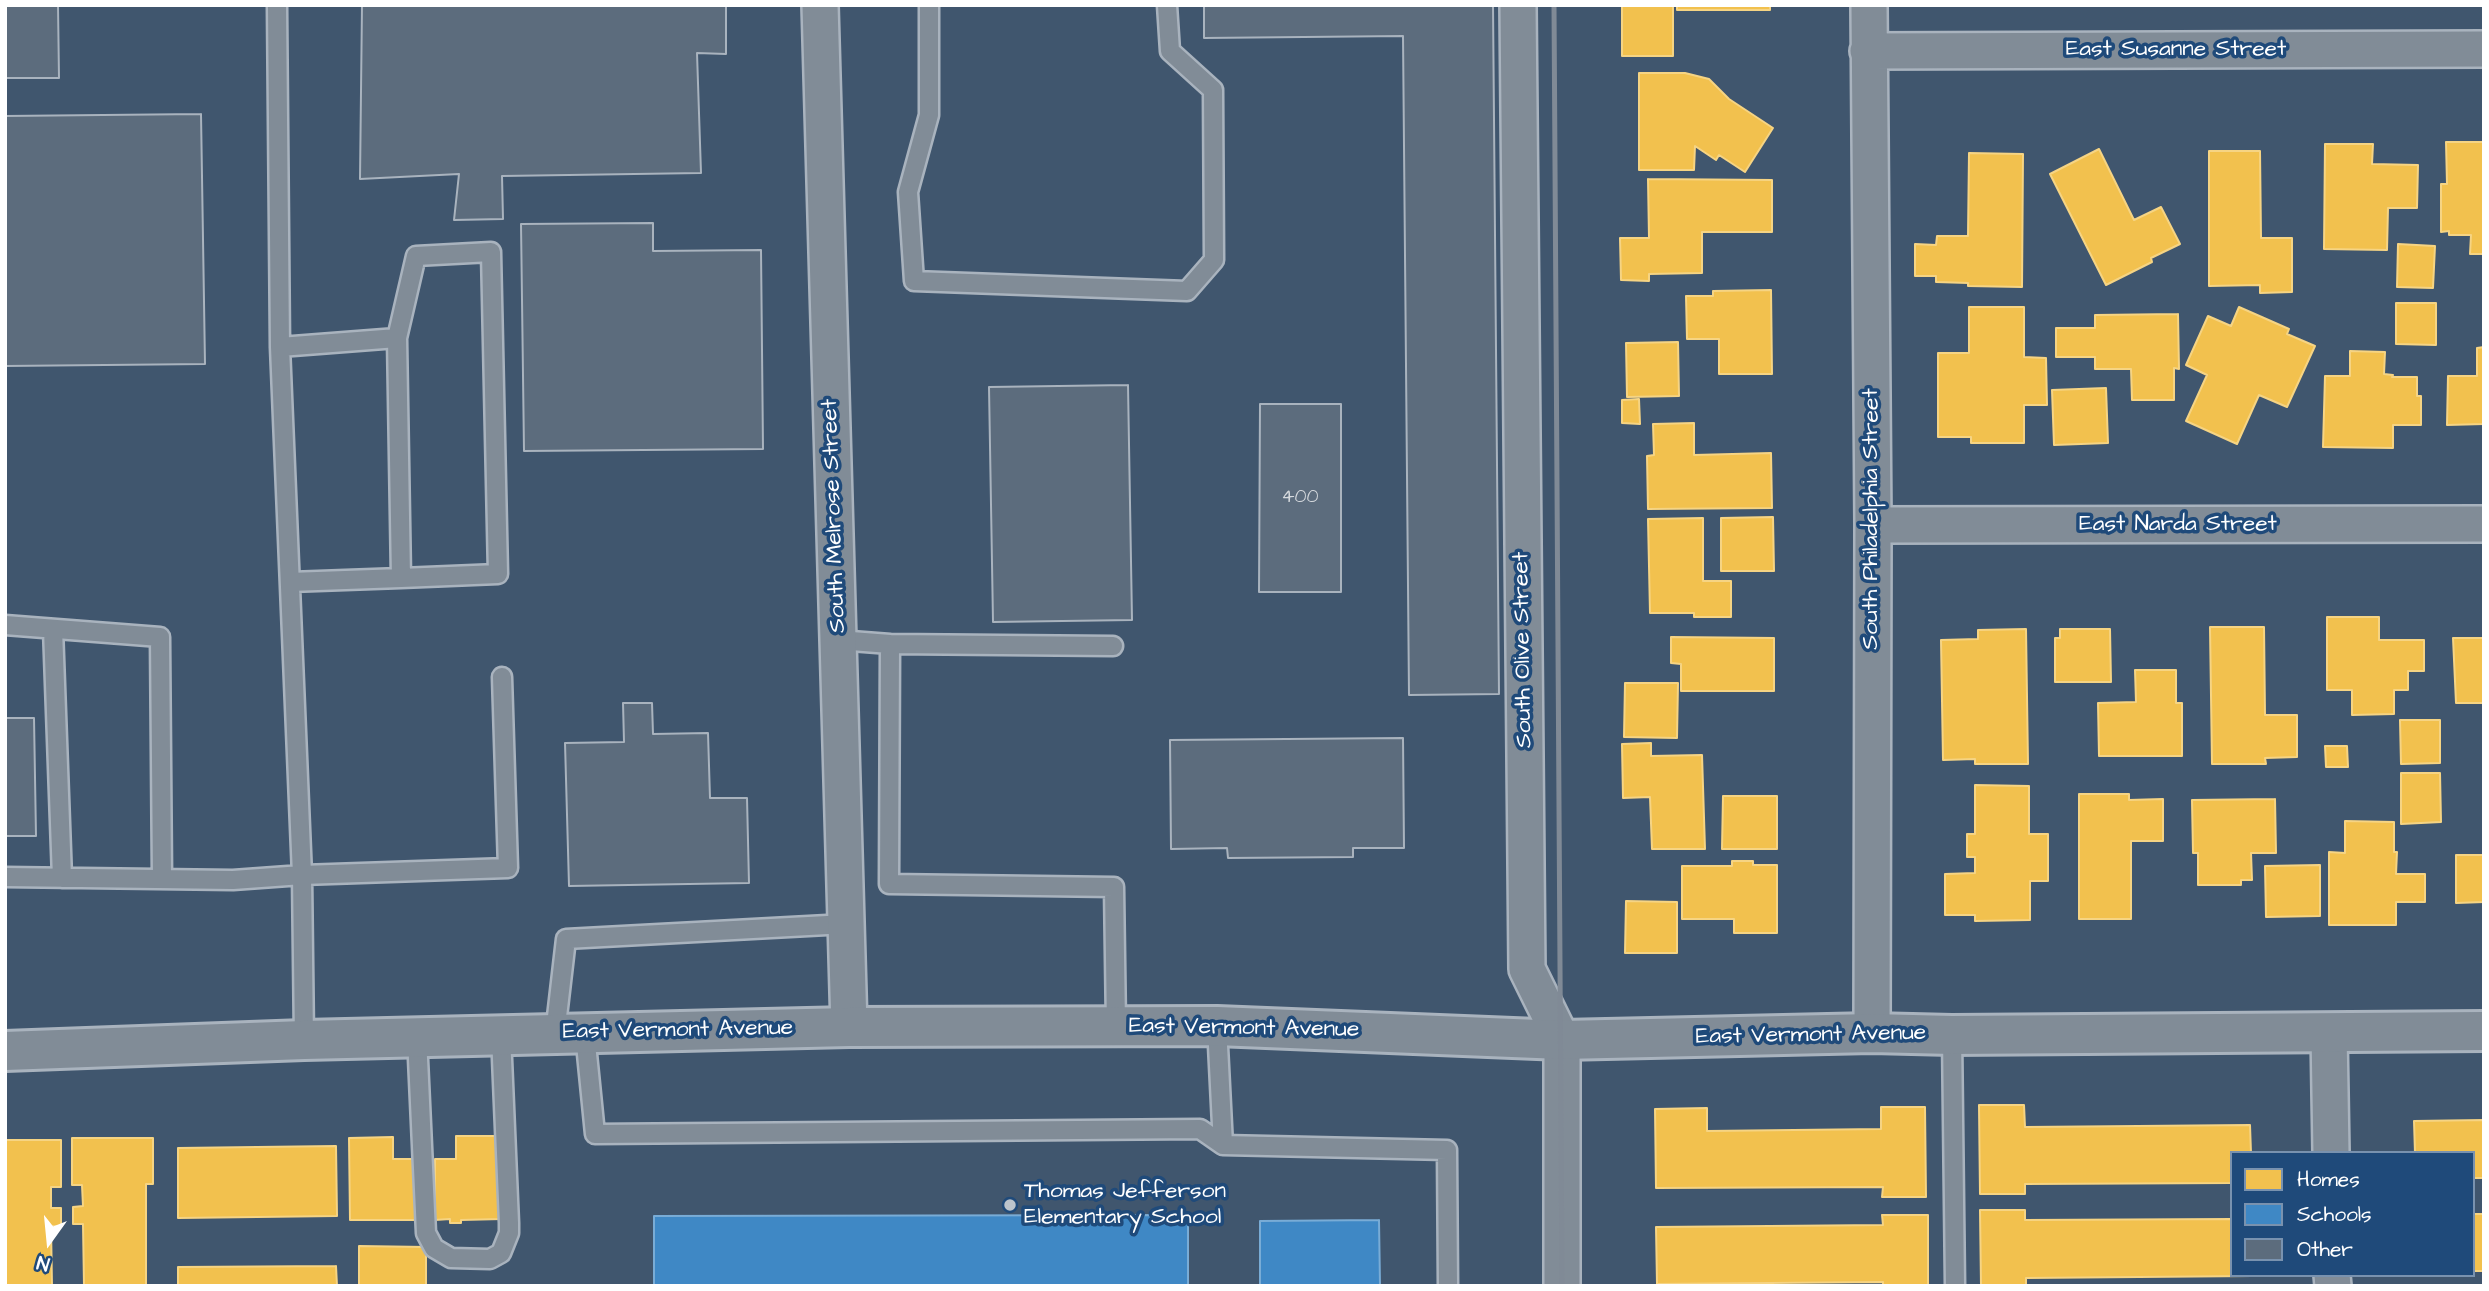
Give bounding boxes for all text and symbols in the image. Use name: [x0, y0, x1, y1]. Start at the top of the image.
street label: East Susanne Street: [2066, 36, 2286, 64]
street label: South Philadelphia Street: [1858, 388, 1886, 650]
street label: South Melrose Street: [817, 399, 853, 633]
house number: 400: [1282, 487, 1318, 509]
street label: East Narda Street: [2079, 511, 2277, 539]
street label: South Olive Street: [1508, 552, 1540, 748]
street label: East Vermont Avenue: [1129, 1013, 1359, 1045]
street label: East Vermont Avenue: [563, 1015, 793, 1047]
street label: East Vermont Avenue: [1696, 1020, 1926, 1052]
legend: [2230, 1151, 2475, 1277]
text: Homes: [2297, 1165, 2360, 1194]
place label: Thomas Jefferson Elementary School: [1024, 1178, 1226, 1232]
marker: Thomas Jefferson Elementary School: [1002, 1197, 1018, 1213]
text: Schools: [2297, 1200, 2372, 1229]
north arrow: [14, 1207, 84, 1277]
text: Other: [2297, 1235, 2353, 1264]
text: N: [34, 1248, 53, 1277]

